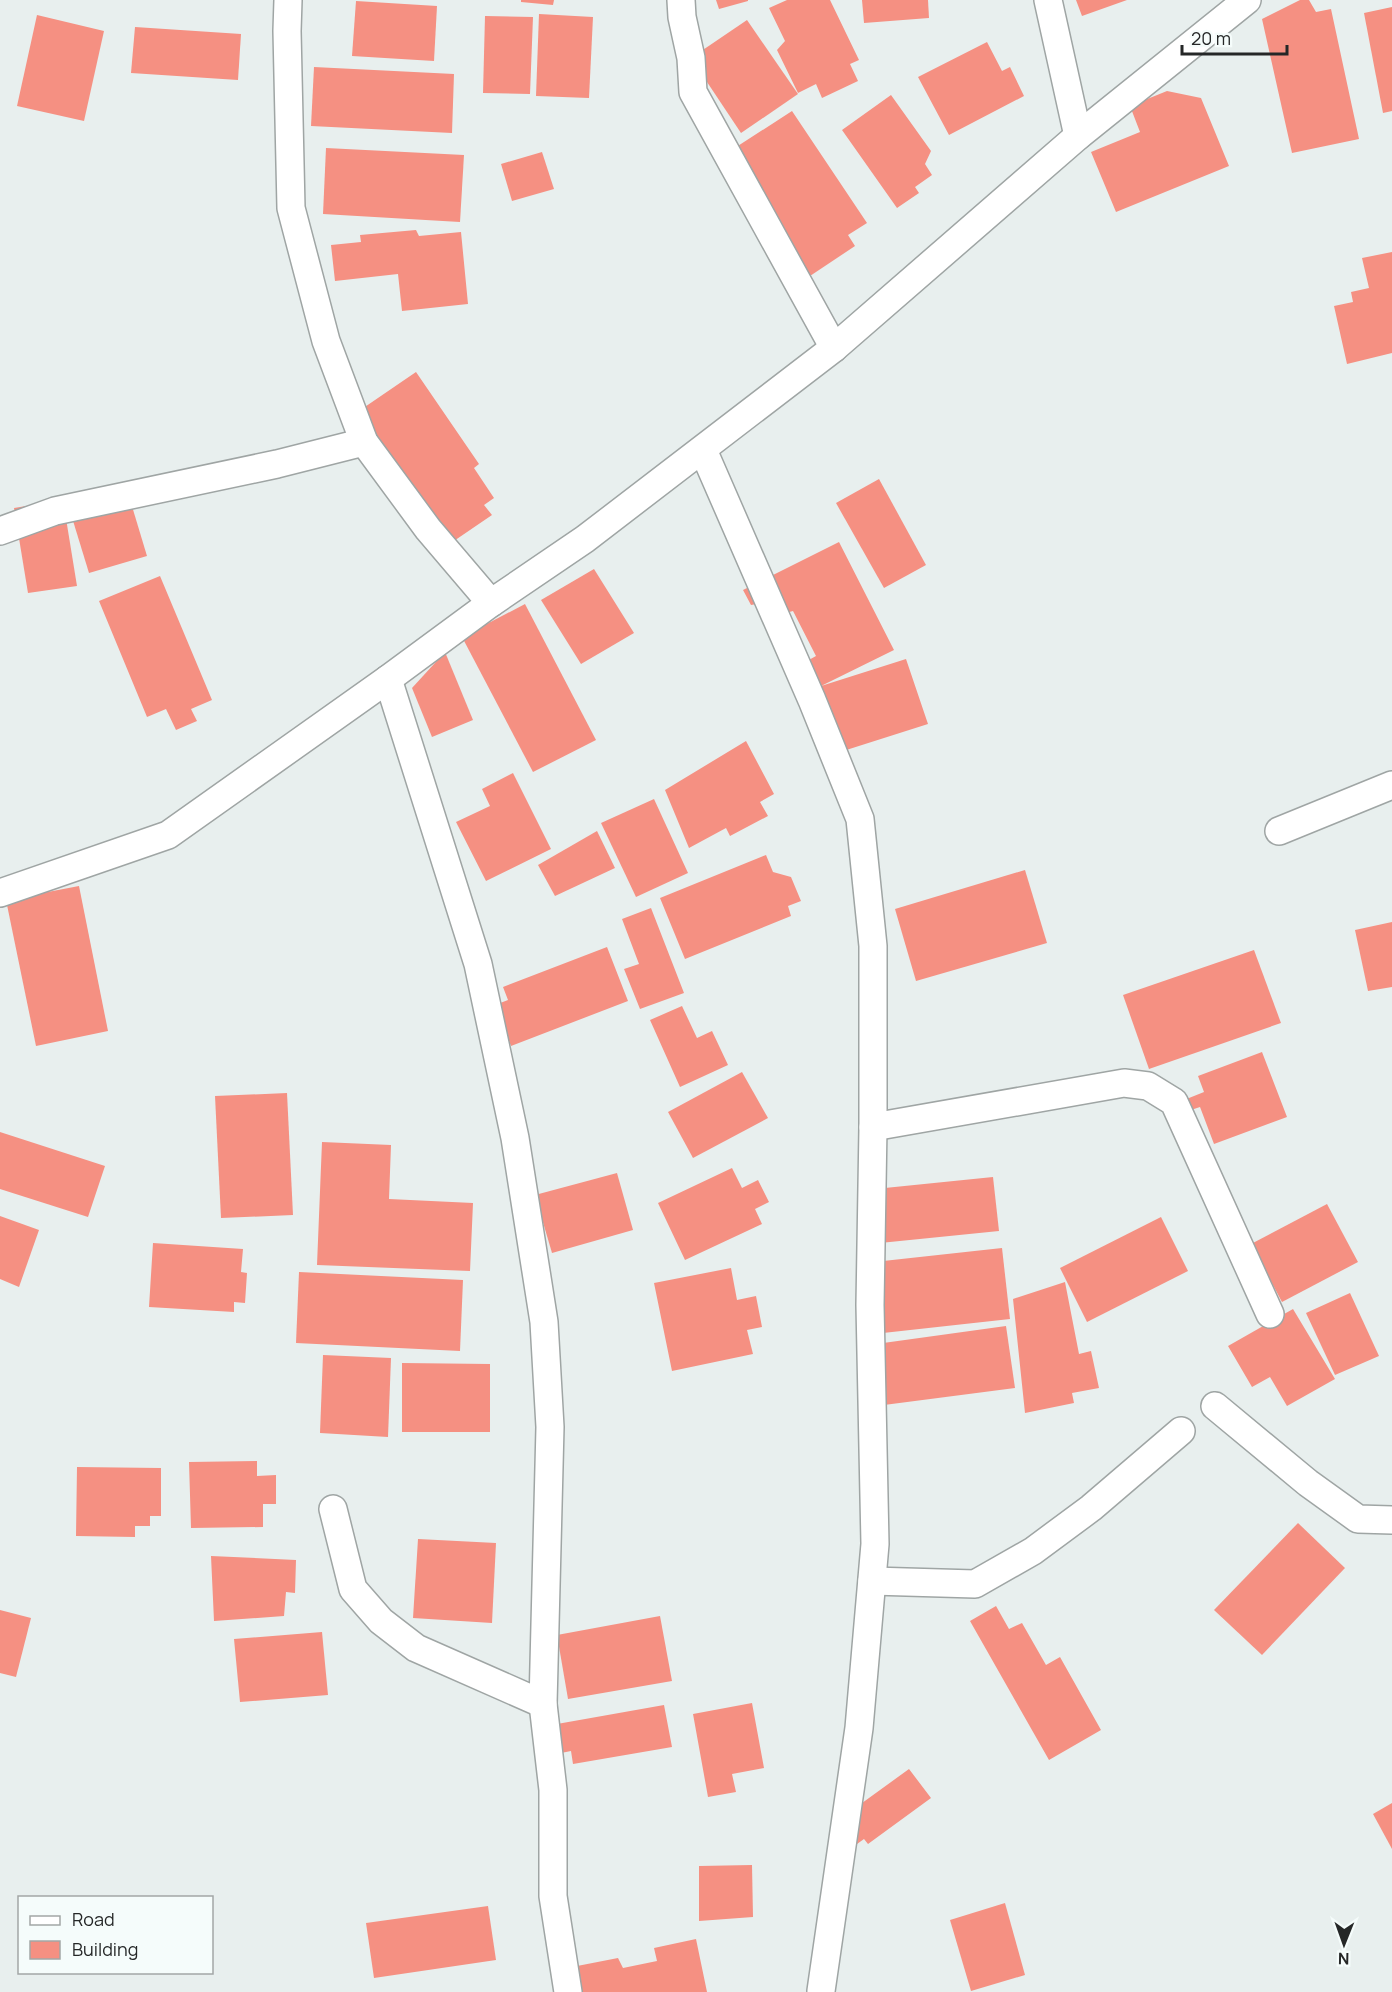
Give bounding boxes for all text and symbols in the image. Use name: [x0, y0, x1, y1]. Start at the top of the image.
scale bar: [1182, 18, 1287, 56]
text: 20 m: [1191, 26, 1231, 50]
legend: [18, 1896, 213, 1974]
text: Road: [72, 1907, 115, 1931]
north arrow: [1314, 1914, 1374, 1974]
text: Building: [72, 1937, 138, 1961]
text: N: [1338, 1948, 1350, 1970]

